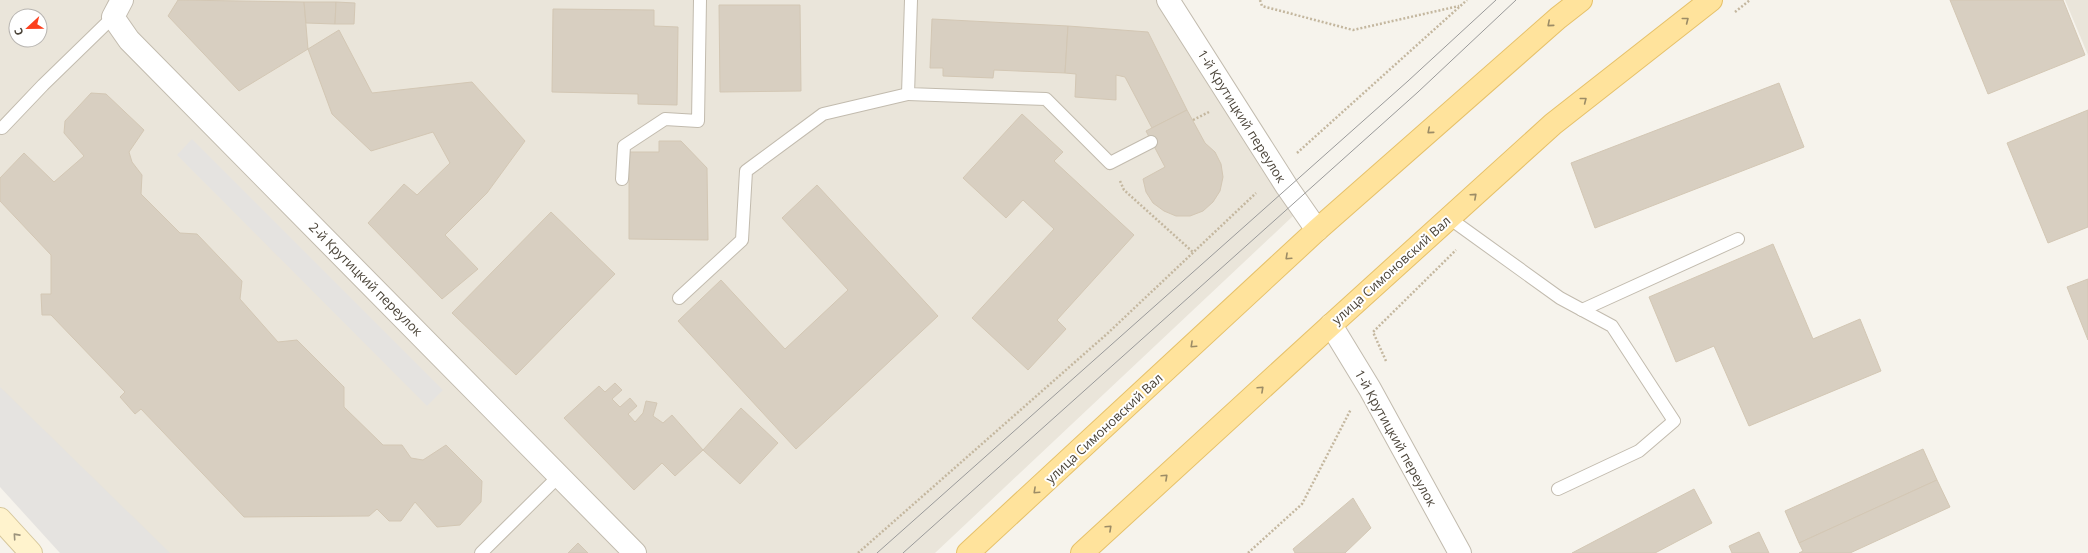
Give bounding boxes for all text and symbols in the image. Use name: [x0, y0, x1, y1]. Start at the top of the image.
north arrow: [8, 8, 48, 48]
one-way arrow: [1682, 18, 1689, 25]
one-way arrow: [1548, 20, 1555, 27]
text: С: [10, 26, 27, 38]
street label: 1-й Крутицкий переулок: [1194, 46, 1291, 186]
one-way arrow: [1580, 98, 1587, 105]
one-way arrow: [1427, 126, 1435, 133]
one-way arrow: [1469, 193, 1477, 200]
street label: улица Симоновский Вал: [1328, 212, 1454, 328]
street label: 2-й Крутицкий переулок: [305, 218, 427, 340]
one-way arrow: [1285, 252, 1293, 259]
one-way arrow: [1190, 340, 1198, 348]
street label: 1-й Крутицкий переулок: [1351, 366, 1441, 510]
street label: улица Симоновский Вал: [1041, 369, 1167, 487]
one-way arrow: [1256, 386, 1264, 394]
one-way arrow: [1160, 474, 1168, 482]
one-way arrow: [1033, 486, 1041, 493]
one-way arrow: [1104, 525, 1112, 533]
one-way arrow: [13, 533, 20, 541]

